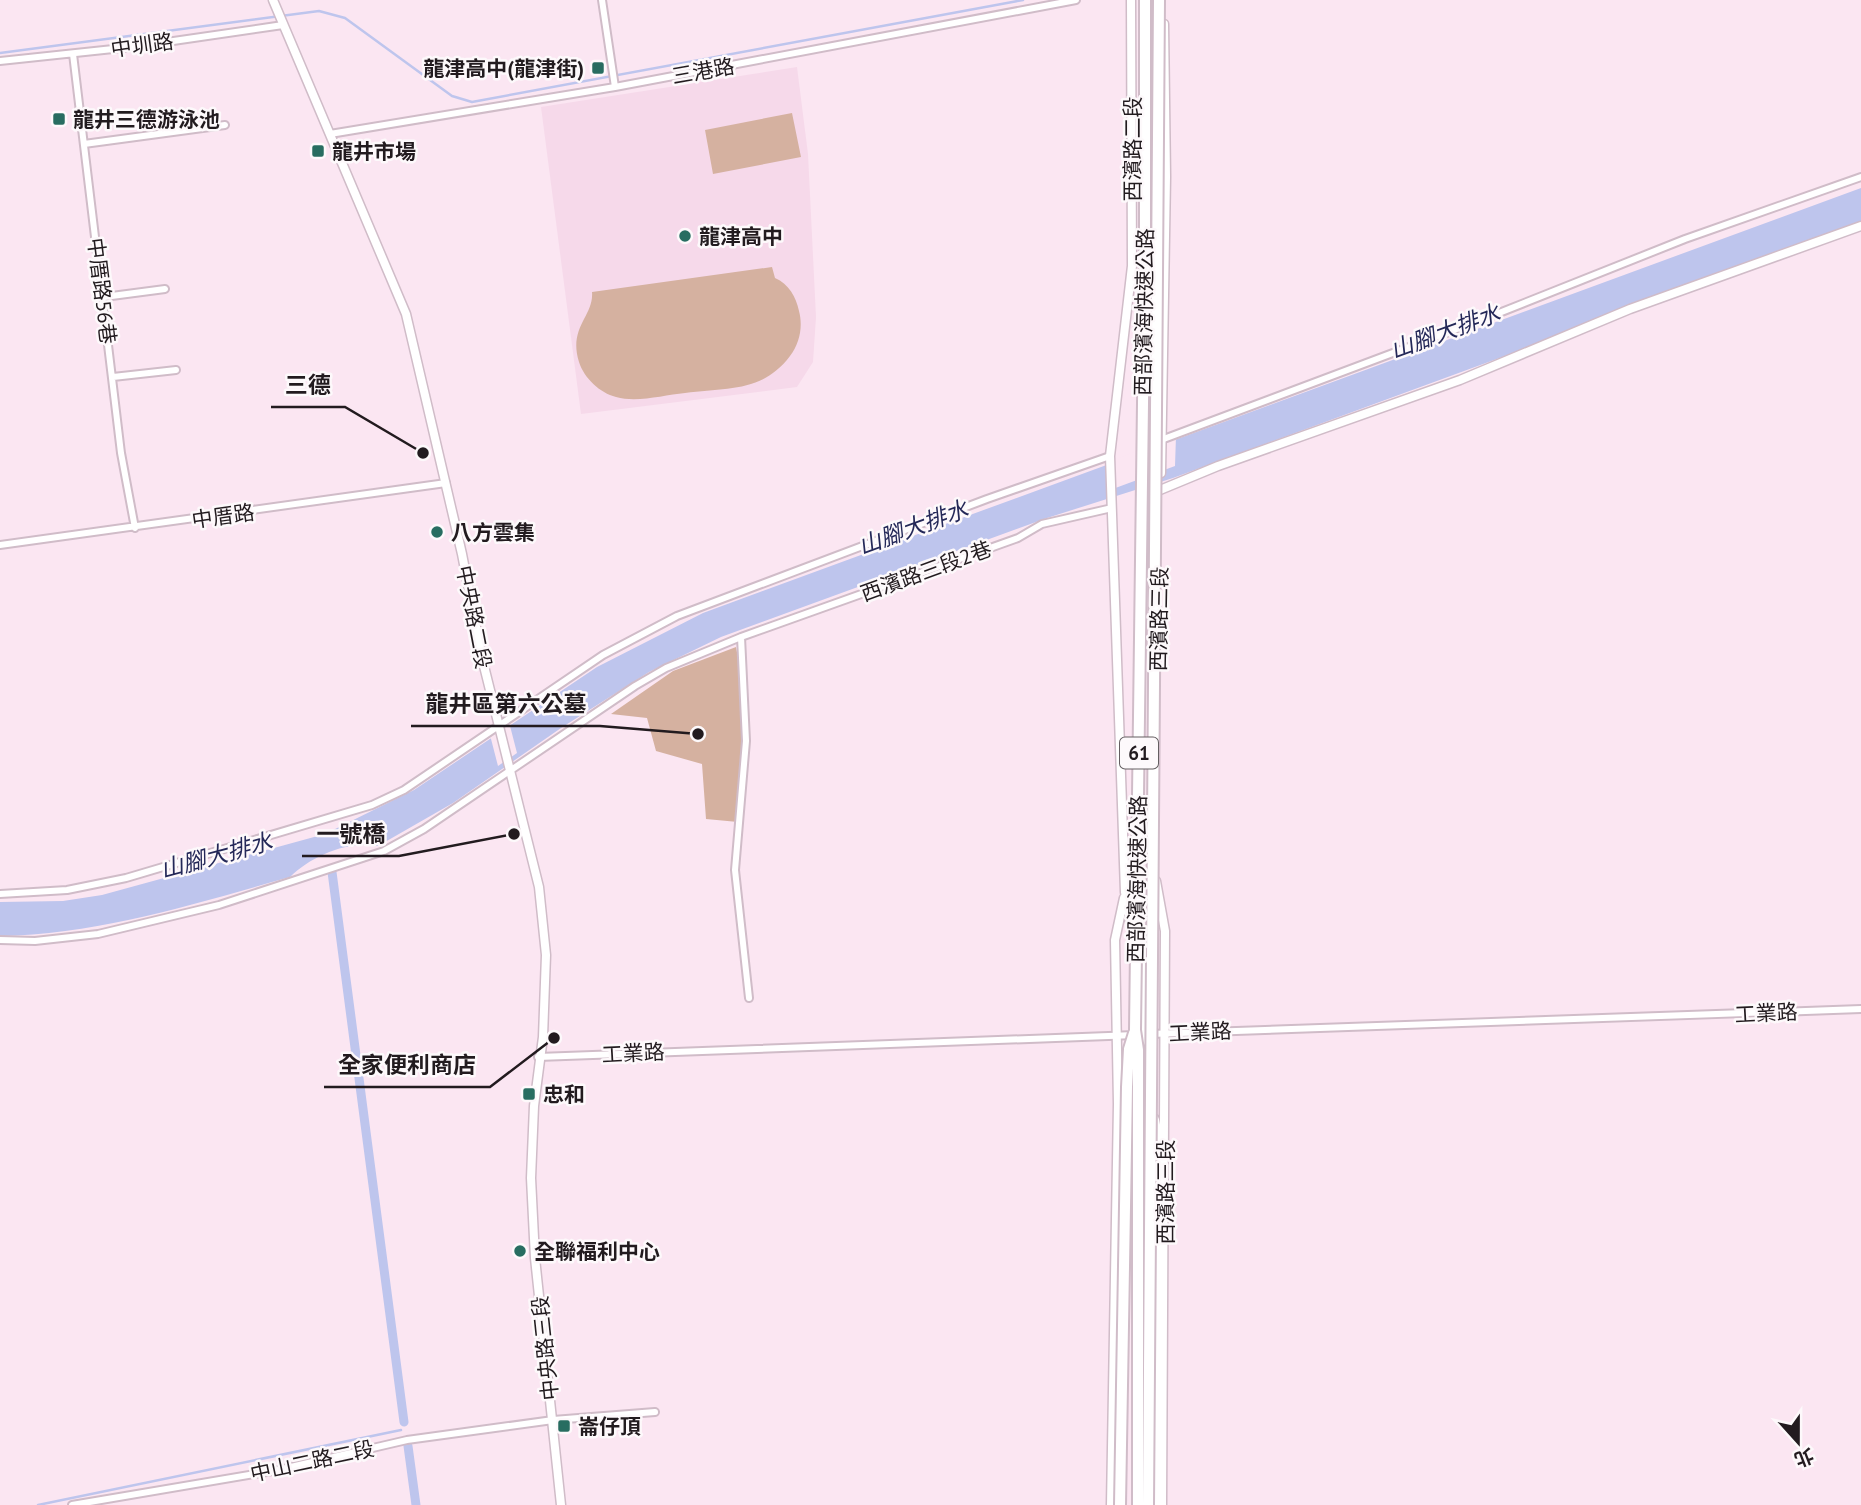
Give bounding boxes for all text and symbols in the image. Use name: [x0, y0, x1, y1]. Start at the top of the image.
street label: 中圳路: [109, 27, 175, 63]
street label: 三港路: [670, 52, 736, 90]
place label: 龍津高中(龍津街): [423, 55, 584, 82]
marker: 龍津高中(龍津街): [590, 60, 606, 76]
street label: 西濱路二段: [1119, 97, 1146, 202]
place label: 龍井三德游泳池: [73, 106, 220, 133]
marker: 龍井三德游泳池: [51, 111, 67, 127]
place label: 龍井市場: [332, 138, 416, 165]
marker: 龍井市場: [310, 143, 326, 159]
place label: 龍津高中: [699, 223, 783, 250]
marker: 龍津高中: [677, 228, 693, 244]
street label: 西部濱海快速公路: [1129, 228, 1159, 396]
street label: 中厝路56巷: [82, 236, 122, 346]
water label: 山腳大排水: [1386, 297, 1505, 364]
callout: 三德: [271, 363, 345, 407]
text: 三德: [285, 370, 331, 399]
water label: 山腳大排水: [854, 493, 973, 560]
street label: 中厝路: [190, 498, 256, 534]
place label: 八方雲集: [451, 519, 535, 546]
marker: 八方雲集: [429, 524, 445, 540]
street label: 西濱路三段2巷: [857, 535, 995, 607]
street label: 中央路二段: [451, 563, 497, 671]
street label: 西濱路三段: [1145, 566, 1173, 672]
callout: 龍井區第六公墓: [411, 682, 600, 726]
text: 龍井區第六公墓: [426, 689, 587, 718]
road number: 61: [1120, 738, 1158, 768]
street label: 西部濱海快速公路: [1122, 795, 1152, 963]
callout: 一號橋: [302, 812, 399, 856]
text: 一號橋: [317, 819, 386, 848]
water label: 山腳大排水: [157, 826, 276, 884]
street label: 工業路: [1734, 998, 1798, 1028]
street label: 工業路: [1168, 1017, 1232, 1047]
street label: 工業路: [601, 1038, 665, 1068]
callout: 全家便利商店: [324, 1043, 490, 1087]
text: 全家便利商店: [338, 1050, 476, 1079]
place label: 忠和: [543, 1081, 585, 1108]
marker: 忠和: [521, 1086, 537, 1102]
street label: 西濱路三段: [1152, 1140, 1179, 1245]
place label: 全聯福利中心: [534, 1238, 660, 1265]
marker: 全聯福利中心: [512, 1243, 528, 1259]
street label: 中央路三段: [526, 1294, 564, 1402]
north arrow: [1763, 1407, 1833, 1477]
place label: 崙仔頂: [578, 1413, 641, 1440]
marker: 崙仔頂: [556, 1418, 572, 1434]
street label: 中山二路二段: [248, 1435, 376, 1487]
text: 北: [1791, 1443, 1817, 1472]

